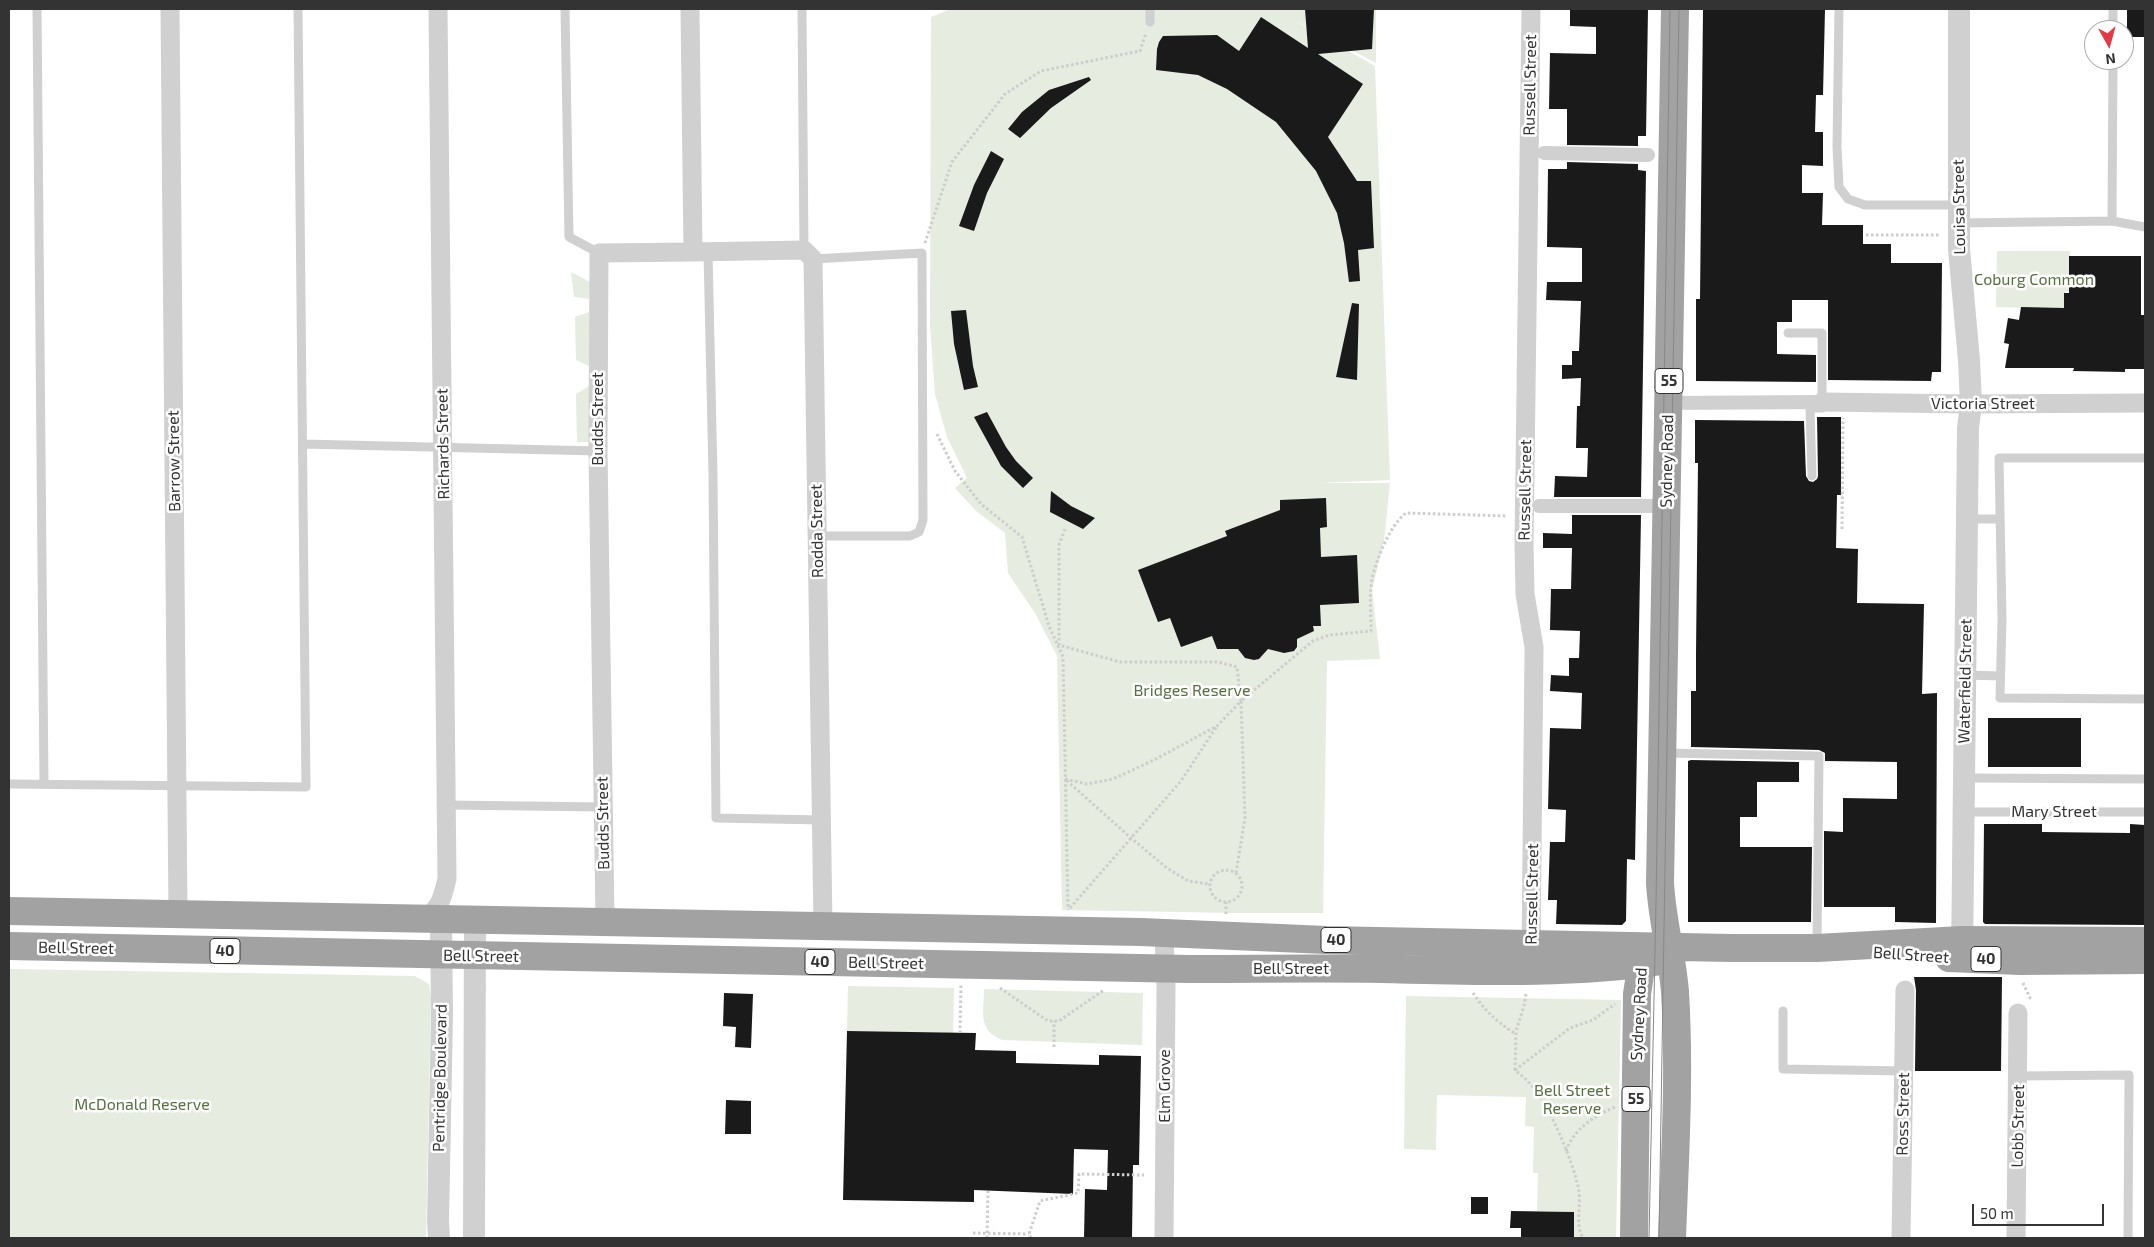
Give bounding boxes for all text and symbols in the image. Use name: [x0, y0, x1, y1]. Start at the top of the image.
north arrow: [2084, 20, 2134, 70]
street label: Russell Street: [1520, 34, 1540, 136]
text: N: [2105, 50, 2117, 68]
street label: Louisa Street: [1949, 159, 1969, 255]
park label: Coburg Common: [1974, 270, 2094, 290]
road number: 55: [1655, 368, 1683, 394]
street label: Budds Street: [588, 372, 608, 466]
street label: Richards Street: [432, 388, 454, 500]
street label: Victoria Street: [1931, 394, 2035, 414]
street label: Barrow Street: [164, 410, 184, 512]
street label: Sydney Road: [1657, 414, 1677, 508]
street label: Russell Street: [1515, 439, 1535, 541]
street label: Rodda Street: [807, 484, 827, 578]
street label: Waterfield Street: [1954, 618, 1976, 744]
park label: Bridges Reserve: [1133, 681, 1251, 701]
street label: Budds Street: [593, 776, 613, 870]
street label: Mary Street: [2011, 802, 2097, 822]
street label: Russell Street: [1522, 843, 1542, 945]
road number: 40: [1321, 928, 1351, 952]
street label: Bell Street: [38, 938, 114, 958]
road number: 40: [210, 938, 240, 964]
street label: Bell Street: [1872, 943, 1950, 967]
street label: Bell Street: [443, 946, 519, 966]
road number: 40: [1971, 946, 2001, 972]
road number: 40: [805, 950, 835, 974]
street label: Bell Street: [848, 953, 924, 973]
street label: Bell Street: [1253, 959, 1329, 979]
street label: Sydney Road: [1627, 967, 1651, 1061]
street label: Pentridge Boulevard: [429, 1004, 451, 1152]
street label: Elm Grove: [1155, 1049, 1175, 1123]
street label: Ross Street: [1893, 1072, 1913, 1156]
park label: Bell Street Reserve: [1534, 1081, 1610, 1119]
street label: Lobb Street: [2008, 1084, 2028, 1168]
road number: 55: [1622, 1086, 1650, 1112]
park label: McDonald Reserve: [74, 1095, 210, 1115]
scale bar: [1974, 1194, 2106, 1226]
text: 50 m: [1980, 1204, 2014, 1222]

